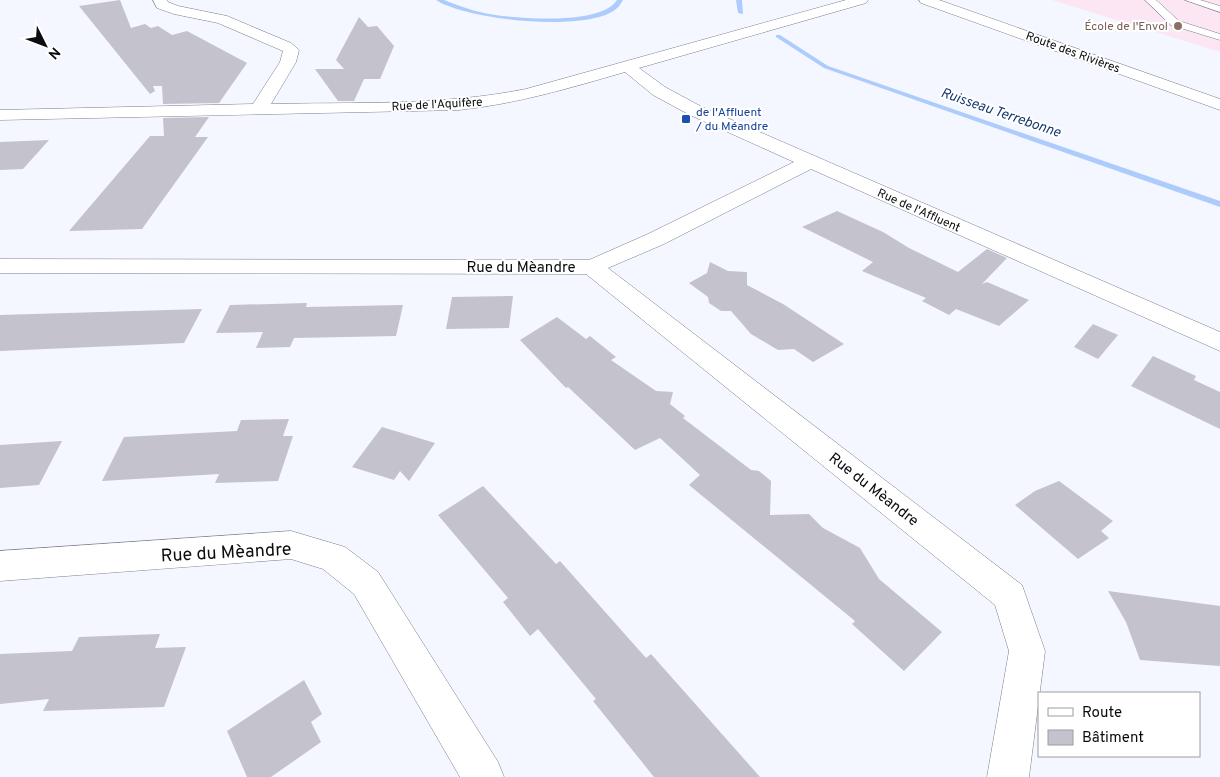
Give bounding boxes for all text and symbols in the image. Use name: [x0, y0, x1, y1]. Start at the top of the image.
place label: École de l'Envol: [1085, 19, 1168, 35]
north arrow: [20, 20, 70, 70]
marker: École de l'Envol: [1172, 20, 1184, 32]
street label: Route des Rivières: [1023, 28, 1122, 77]
text: N: [44, 43, 63, 62]
water label: Ruisseau Terrebonne: [938, 85, 1064, 142]
street label: Rue de l'Aquifère: [391, 95, 483, 115]
place label: de l'Affluent / du Méandre: [695, 105, 768, 135]
marker: de l'Affluent / du Méandre: [680, 113, 692, 125]
street label: Rue de l'Affluent: [875, 185, 963, 236]
street label: Rue du Mèandre: [467, 259, 575, 278]
street label: Rue du Mèandre: [824, 449, 922, 531]
street label: Rue du Mèandre: [160, 539, 292, 568]
legend: [1038, 692, 1200, 757]
text: Route: [1082, 704, 1122, 723]
text: Bâtiment: [1082, 729, 1144, 748]

